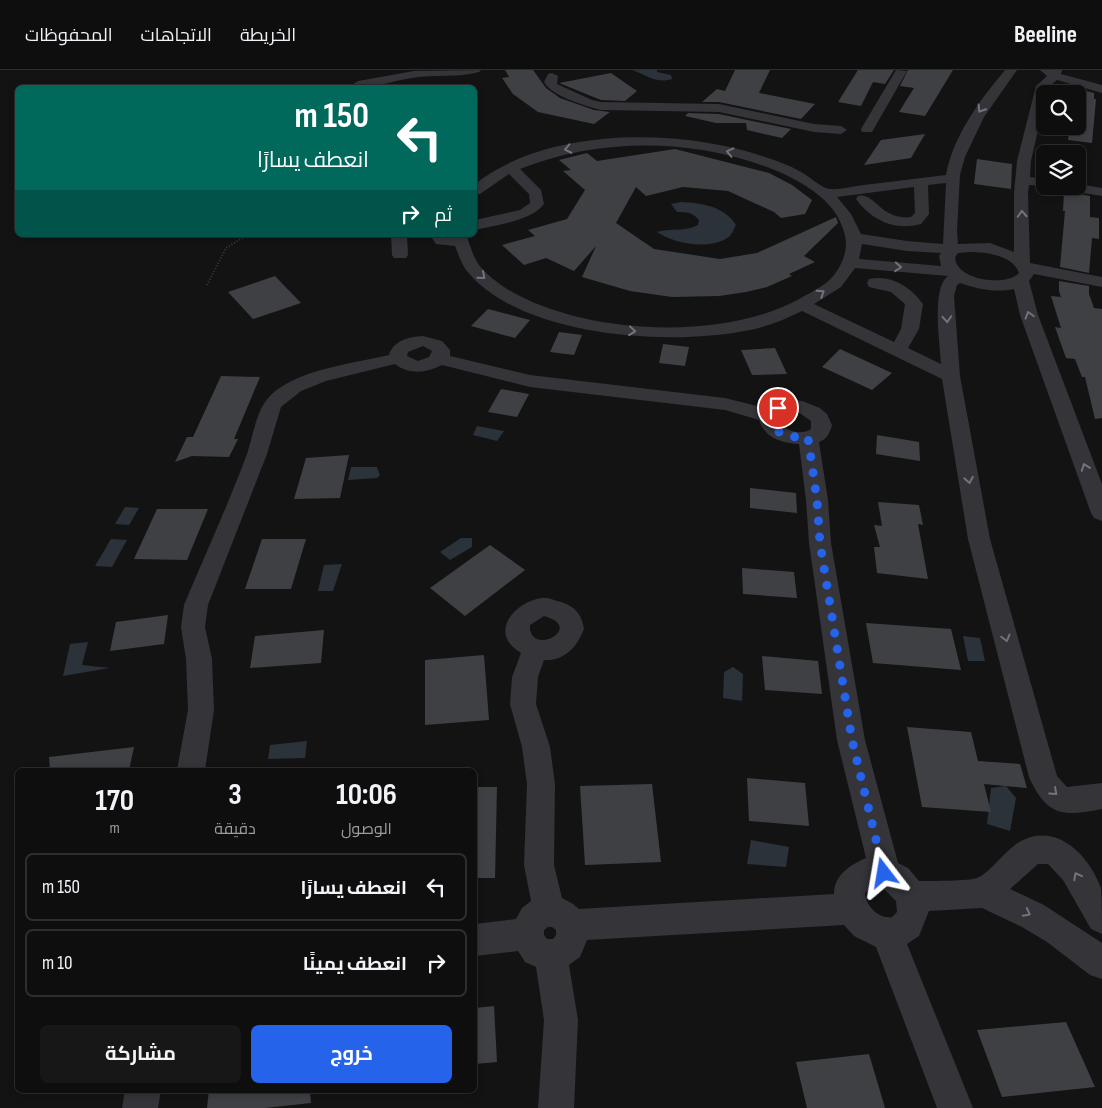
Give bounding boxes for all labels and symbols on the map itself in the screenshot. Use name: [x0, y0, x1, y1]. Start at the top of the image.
one-way arrow: [978, 104, 988, 113]
one-way arrow: [564, 143, 573, 154]
one-way arrow: [725, 147, 734, 158]
one-way arrow: [1017, 210, 1028, 218]
one-way arrow: [894, 261, 902, 272]
one-way arrow: [476, 270, 485, 279]
one-way arrow: [815, 290, 825, 299]
one-way arrow: [1025, 311, 1035, 319]
one-way arrow: [942, 315, 953, 323]
one-way arrow: [628, 325, 636, 336]
pin: [757, 387, 799, 429]
one-way arrow: [1081, 464, 1091, 472]
one-way arrow: [964, 476, 974, 484]
one-way arrow: [1001, 633, 1011, 642]
one-way arrow: [1048, 786, 1057, 795]
position arrow: [857, 846, 909, 898]
one-way arrow: [1074, 872, 1084, 881]
one-way arrow: [1022, 907, 1031, 917]

